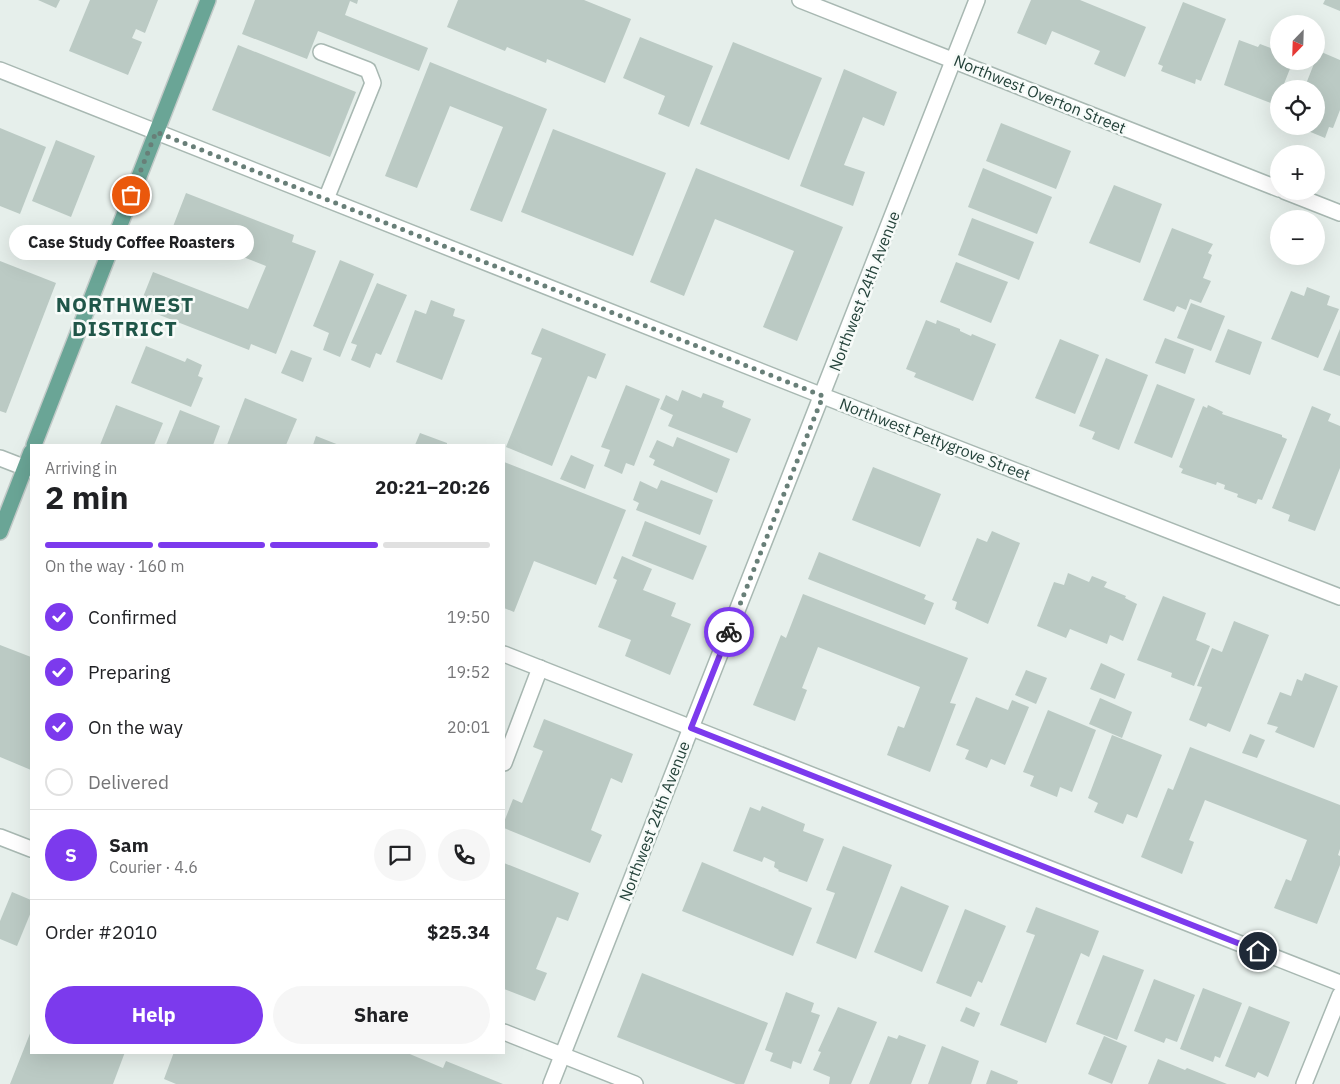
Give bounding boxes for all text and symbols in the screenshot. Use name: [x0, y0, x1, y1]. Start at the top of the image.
north arrow: [1270, 15, 1325, 70]
map controls: [1270, 15, 1325, 265]
street label: Northwest Overton Street: [951, 50, 1129, 138]
button: locate: [1270, 80, 1325, 135]
button: +: [1270, 145, 1325, 200]
pin: [110, 174, 152, 216]
icon: bag: [117, 181, 145, 209]
street label: Northwest 24th Avenue: [824, 208, 904, 374]
button: −: [1270, 210, 1325, 265]
callout: Case Study Coffee Roasters: [8, 225, 254, 260]
text: Case Study Coffee Roasters: [28, 232, 235, 252]
district label: NORTHWEST DISTRICT: [56, 290, 194, 342]
street label: Northwest Pettygrove Street: [837, 393, 1033, 485]
text: Arriving in: [45, 458, 117, 478]
text: 20:21–20:26: [375, 475, 490, 499]
text: 2 min: [45, 476, 129, 518]
text: On the way · 160 m: [45, 556, 184, 576]
icon: check: [45, 603, 73, 631]
text: Confirmed: [88, 605, 177, 629]
text: 19:50: [447, 607, 490, 627]
courier: [704, 607, 754, 657]
icon: bike: [715, 618, 743, 646]
icon: check: [45, 658, 73, 686]
text: Preparing: [88, 660, 170, 684]
text: 19:52: [447, 662, 490, 682]
icon: check: [45, 713, 73, 741]
text: On the way: [88, 715, 183, 739]
text: 20:01: [447, 717, 490, 737]
street label: Northwest 24th Avenue: [614, 738, 694, 904]
text: Delivered: [88, 770, 169, 794]
button: chat: [374, 829, 426, 881]
button: phone: [438, 829, 490, 881]
text: Sam: [109, 833, 149, 857]
text: S: [65, 843, 77, 867]
text: Courier · 4.6: [109, 857, 198, 877]
text: Order #2010: [45, 920, 157, 944]
text: $25.34: [427, 920, 490, 944]
pin: [1237, 930, 1279, 972]
icon: home: [1244, 937, 1272, 965]
button: Help: [45, 986, 263, 1044]
button: Share: [273, 986, 490, 1044]

